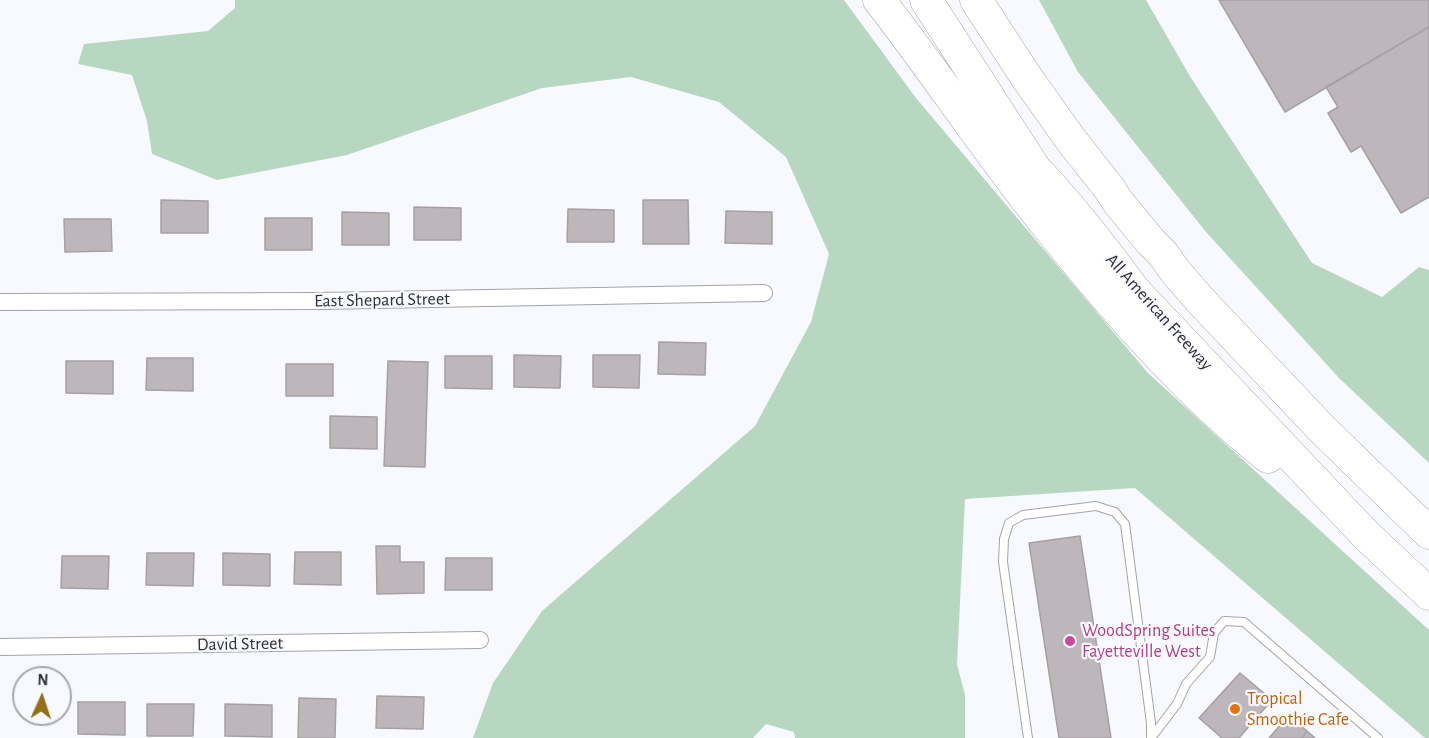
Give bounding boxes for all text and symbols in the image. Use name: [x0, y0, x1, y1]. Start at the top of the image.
street label: All American Freeway: [1101, 249, 1217, 375]
street label: East Shepard Street: [314, 288, 450, 312]
place label: WoodSpring Suites Fayetteville West: [1082, 620, 1215, 662]
street label: David Street: [197, 632, 283, 656]
marker: WoodSpring Suites Fayetteville West: [1063, 634, 1077, 648]
north arrow: [12, 666, 72, 726]
text: N: [37, 672, 49, 688]
place label: Tropical Smoothie Cafe: [1247, 688, 1349, 730]
marker: Tropical Smoothie Cafe: [1228, 702, 1242, 716]

